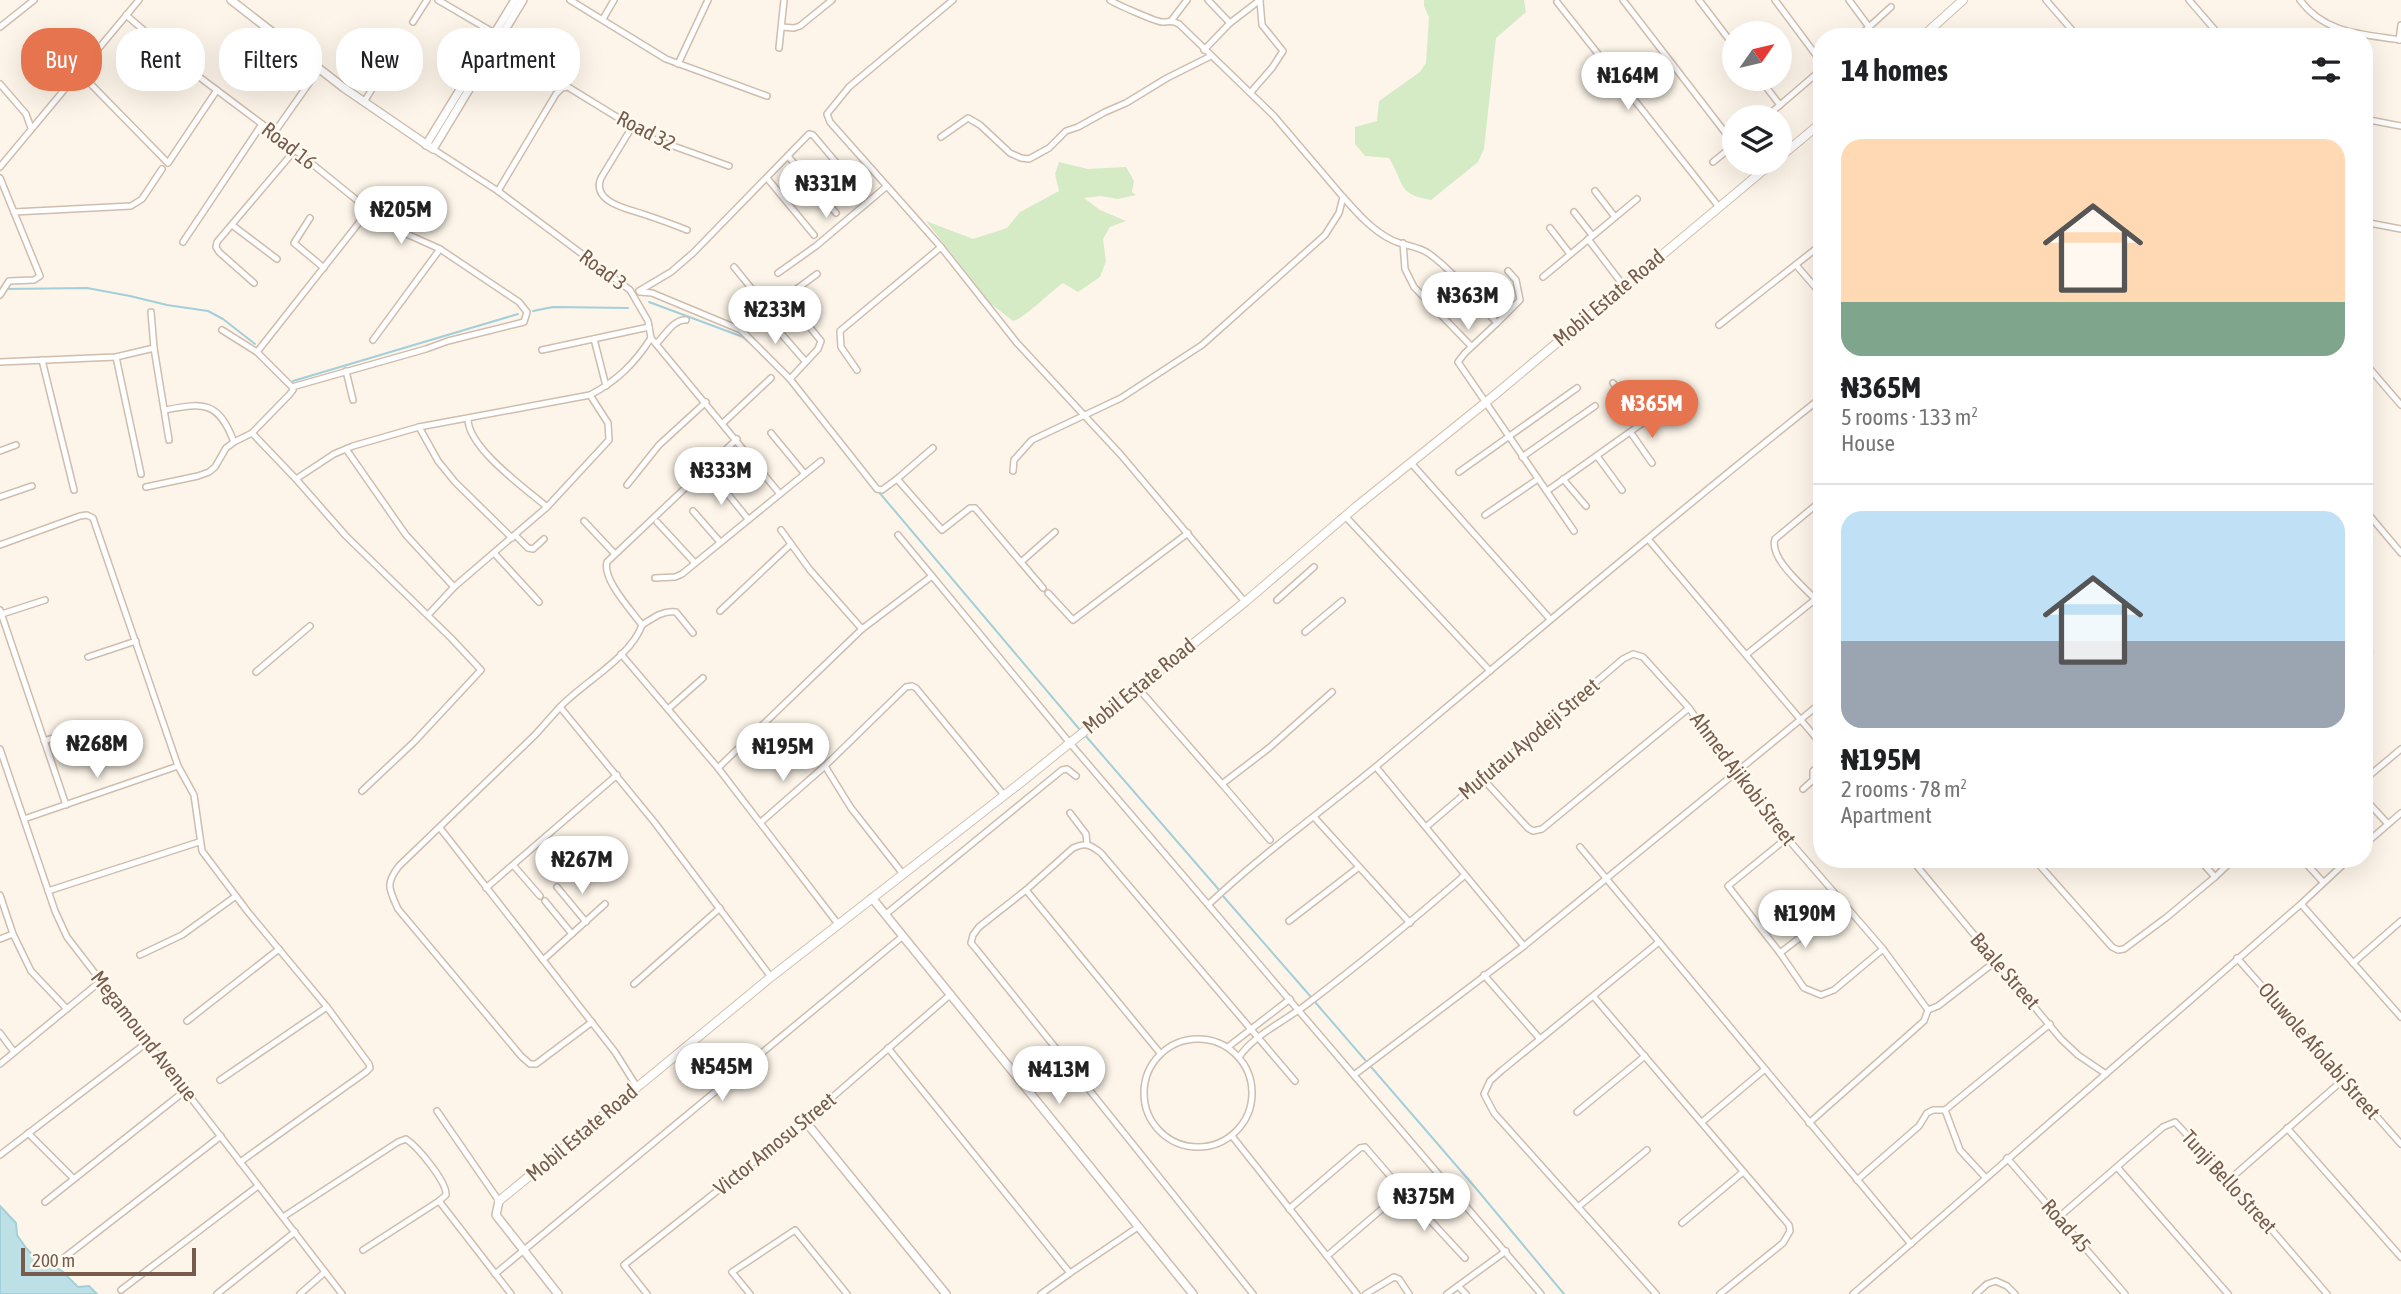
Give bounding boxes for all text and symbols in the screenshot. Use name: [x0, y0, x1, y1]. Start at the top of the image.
north arrow: [1722, 21, 1792, 91]
map controls: [1722, 21, 1792, 175]
chip: Buy: [21, 28, 102, 91]
chip: Rent: [116, 28, 205, 91]
chip: Filters: [219, 28, 322, 91]
chip: New: [336, 28, 423, 91]
chip: Apartment: [437, 28, 580, 91]
icon: filters: [2307, 51, 2345, 89]
pin: ₦164M: [1579, 52, 1677, 112]
text: 14 homes: [1841, 53, 1948, 87]
text: ₦164M: [1597, 62, 1659, 88]
street label: Road 32: [613, 105, 680, 155]
button: layers: [1722, 105, 1792, 175]
street label: Road 16: [258, 116, 322, 174]
pin: ₦331M: [777, 160, 875, 220]
text: ₦331M: [795, 170, 857, 196]
icon: home: [2030, 185, 2156, 311]
pin: ₦205M: [352, 187, 450, 246]
text: ₦205M: [370, 196, 432, 222]
street label: Road 3: [575, 244, 632, 295]
street label: Mobil Estate Road: [1548, 244, 1669, 351]
pin: ₦363M: [1419, 272, 1517, 332]
text: ₦363M: [1437, 282, 1499, 308]
pin: ₦233M: [726, 286, 824, 346]
text: ₦233M: [744, 296, 806, 322]
text: ₦365M: [1841, 370, 1921, 404]
pin: ₦365M: [1603, 380, 1701, 440]
text: ₦365M: [1621, 390, 1683, 416]
text: 5 rooms · 133 m²: [1841, 404, 1978, 430]
text: House: [1841, 430, 1895, 456]
pin: ₦333M: [672, 448, 770, 507]
text: ₦333M: [690, 457, 752, 483]
icon: home: [2030, 557, 2156, 683]
street label: Mobil Estate Road: [1077, 633, 1199, 738]
street label: Mufutau Ayodeji Street: [1453, 673, 1603, 804]
street label: Ahmed Ajikobi Street: [1686, 707, 1802, 850]
pin: ₦268M: [48, 720, 146, 780]
pin: ₦195M: [734, 724, 832, 783]
text: ₦268M: [66, 730, 128, 756]
text: ₦195M: [752, 733, 814, 759]
text: ₦195M: [1841, 742, 1921, 776]
text: 2 rooms · 78 m²: [1841, 776, 1967, 802]
text: Apartment: [1841, 802, 1932, 828]
pin: ₦267M: [533, 836, 631, 896]
text: ₦267M: [551, 846, 613, 872]
pin: ₦190M: [1756, 890, 1854, 950]
text: ₦190M: [1774, 900, 1836, 926]
street label: Baale Street: [1966, 927, 2045, 1013]
street label: Megamound Avenue: [87, 966, 203, 1105]
street label: Oluwole Afolabi Street: [2254, 977, 2386, 1123]
pin: ₦545M: [673, 1044, 771, 1103]
pin: ₦413M: [1010, 1046, 1108, 1106]
text: ₦545M: [691, 1053, 753, 1079]
text: ₦413M: [1028, 1056, 1090, 1082]
street label: Mobil Estate Road: [521, 1079, 642, 1186]
street label: Victor Amosu Street: [709, 1087, 840, 1200]
street label: Tunji Bello Street: [2177, 1125, 2282, 1238]
pin: ₦375M: [1375, 1174, 1473, 1233]
text: ₦375M: [1393, 1183, 1455, 1209]
street label: Road 45: [2037, 1194, 2096, 1257]
scale bar: [21, 1245, 196, 1277]
text: 200 m: [32, 1249, 75, 1271]

